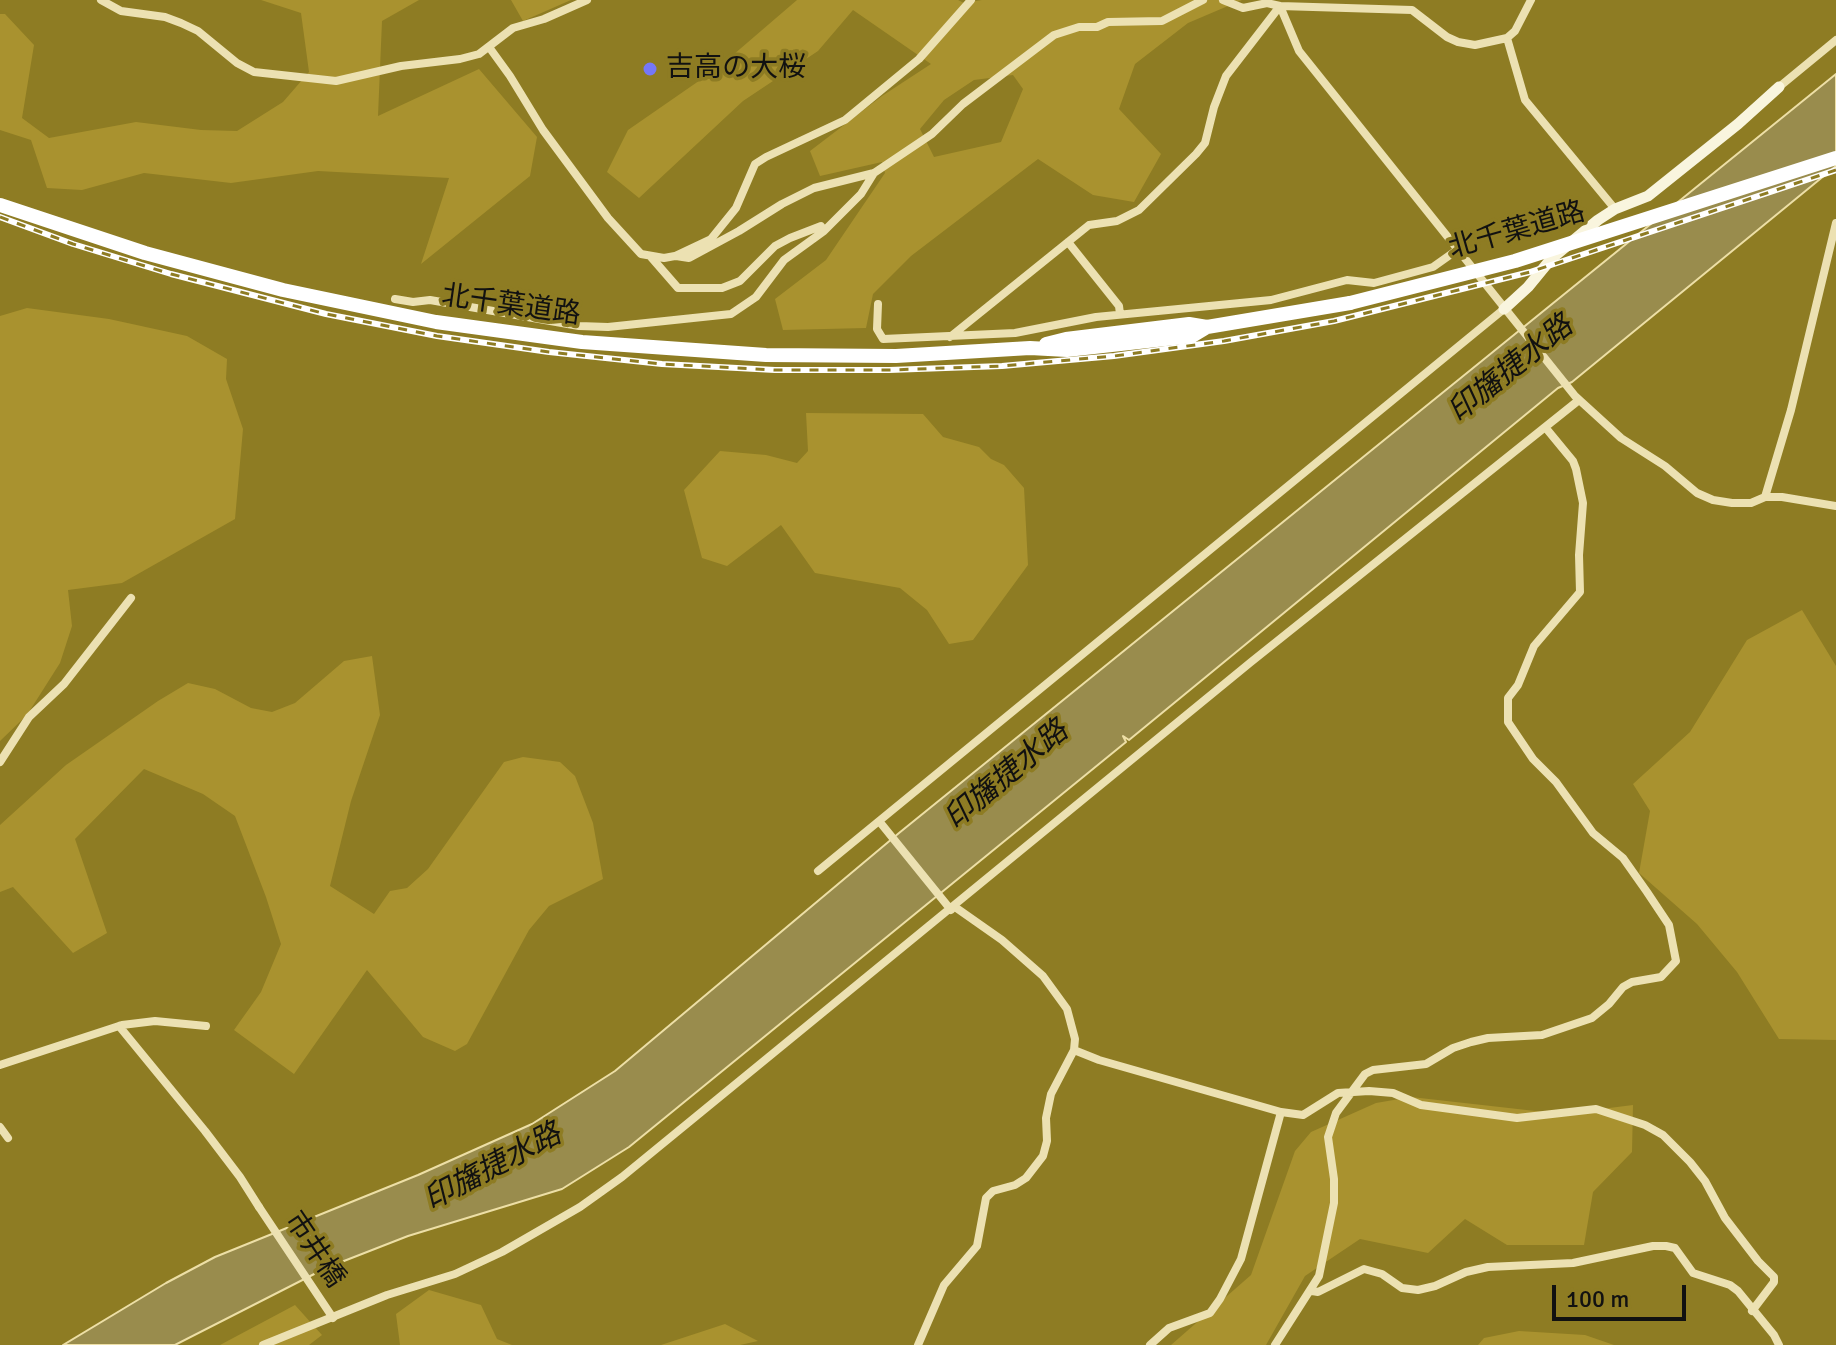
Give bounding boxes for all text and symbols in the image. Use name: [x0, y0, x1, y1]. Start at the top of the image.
place label: 吉高の大桜: [666, 52, 806, 86]
marker: 吉高の大桜: [641, 60, 659, 78]
street label: 北千葉道路: [1445, 196, 1589, 266]
street label: 北千葉道路: [439, 280, 583, 332]
water label: 印旛捷水路: [1441, 309, 1581, 431]
water label: 印旛捷水路: [938, 714, 1076, 838]
water label: 印旛捷水路: [418, 1117, 568, 1219]
street label: 市井橋: [277, 1206, 351, 1294]
scale bar: [1556, 1269, 1690, 1319]
text: 100 m: [1566, 1284, 1629, 1314]

